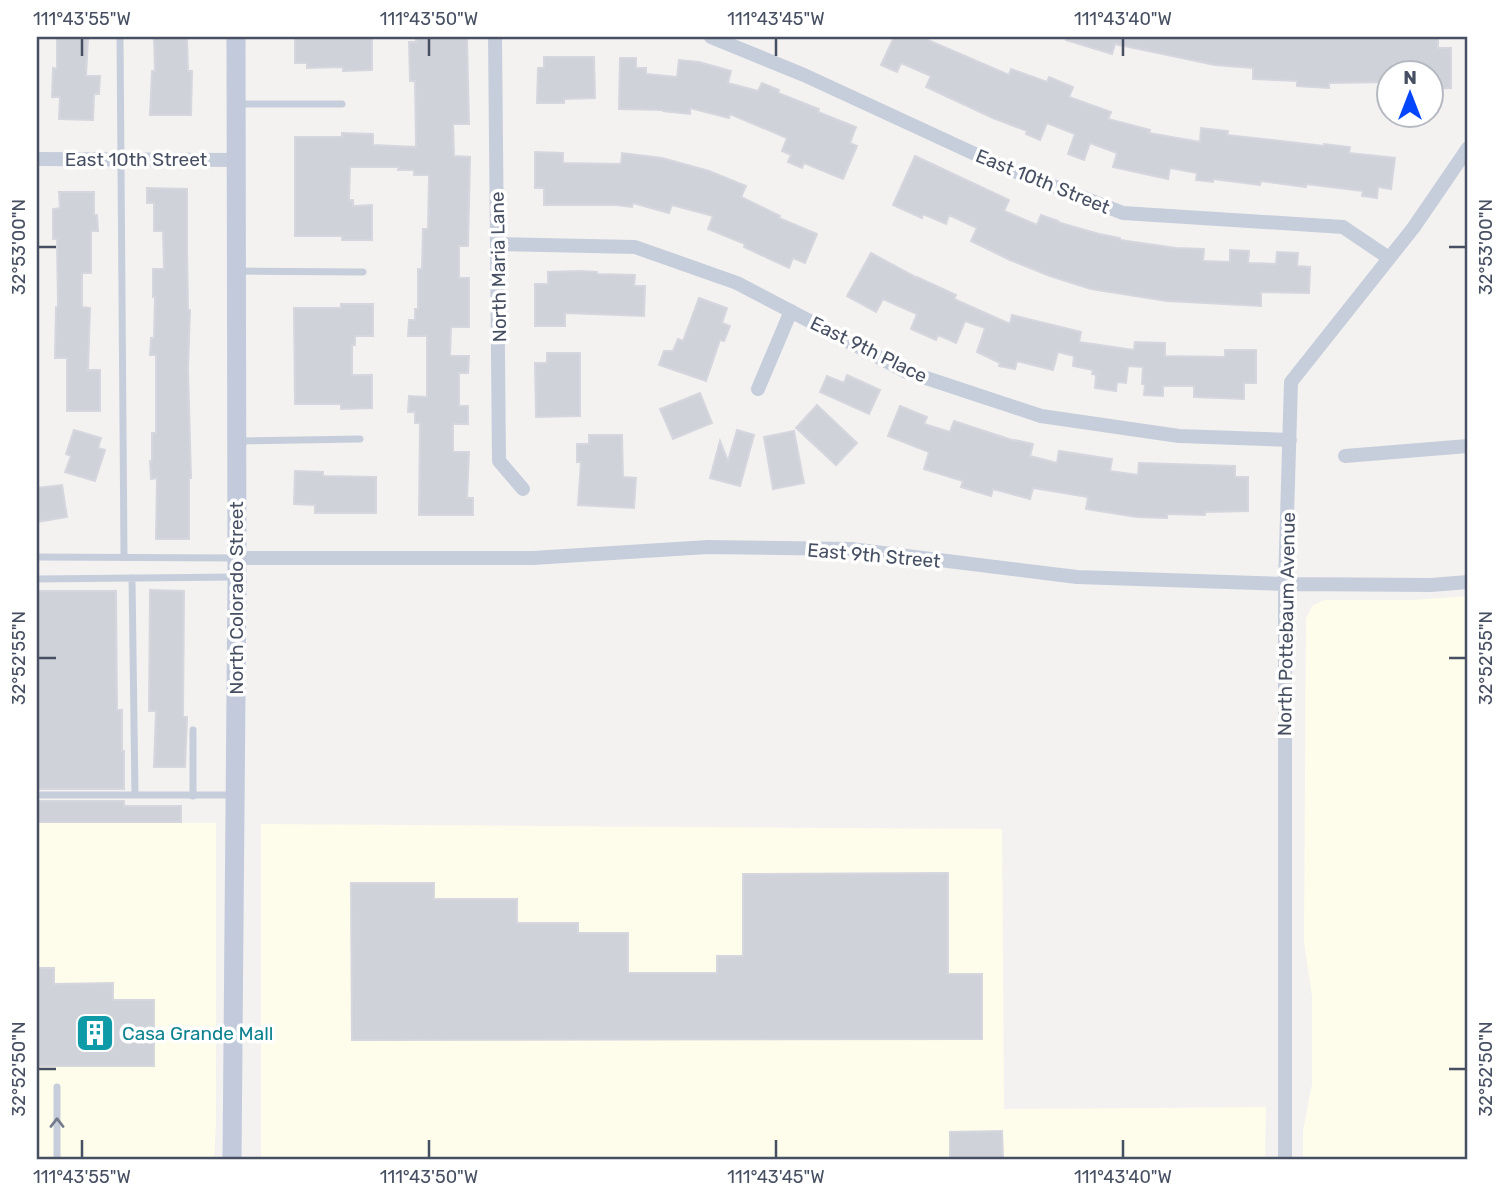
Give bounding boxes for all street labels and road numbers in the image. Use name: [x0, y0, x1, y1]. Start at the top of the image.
street label: East 10th Street: [972, 144, 1114, 219]
street label: East 10th Street: [65, 148, 208, 171]
street label: North Maria Lane: [486, 191, 511, 343]
street label: East 9th Place: [807, 311, 931, 388]
street label: North Colorado Street: [225, 501, 248, 695]
street label: North Pottebaum Avenue: [1273, 512, 1300, 736]
street label: East 9th Street: [806, 538, 942, 573]

